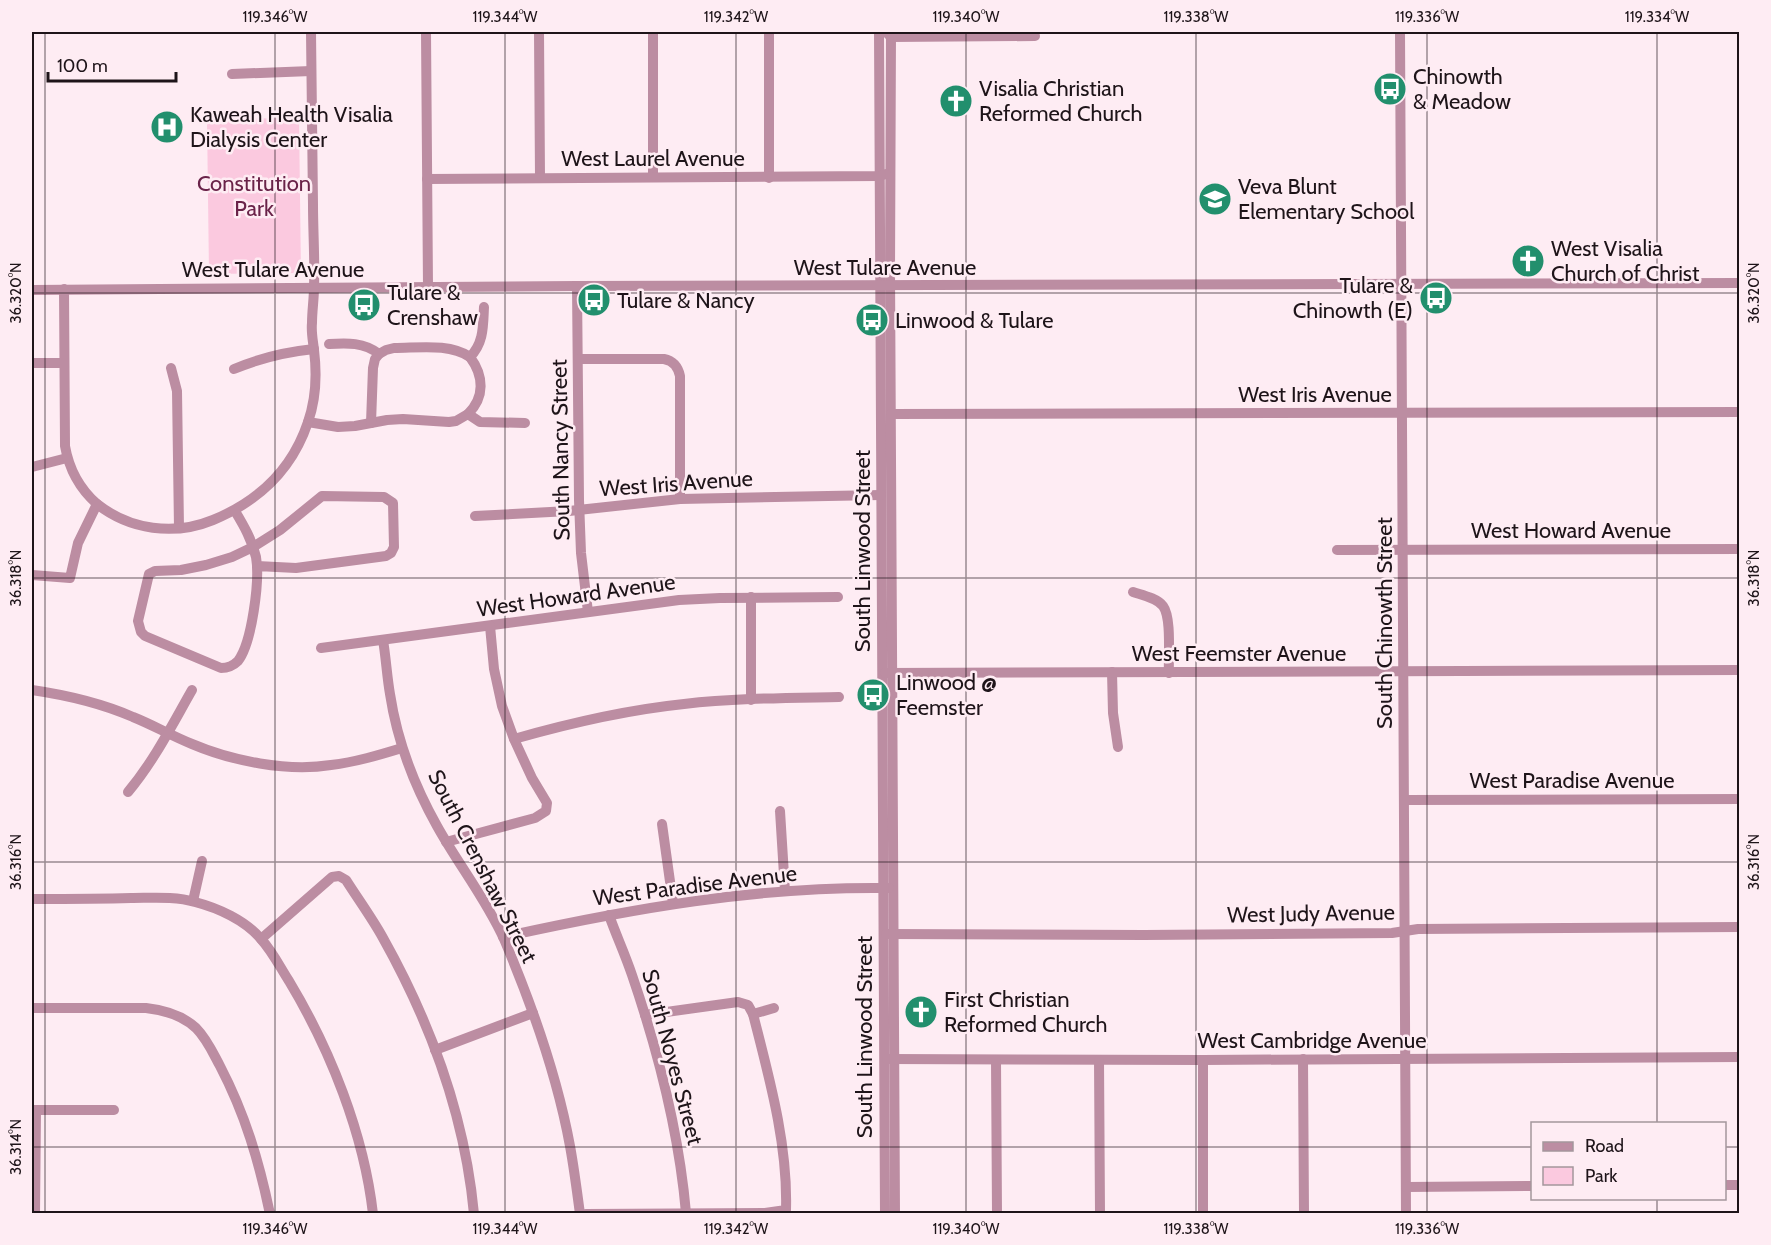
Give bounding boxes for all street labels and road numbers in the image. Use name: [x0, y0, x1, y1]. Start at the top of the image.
street label: West Laurel Avenue: [561, 145, 745, 172]
street label: West Tulare Avenue: [794, 254, 976, 281]
street label: West Tulare Avenue: [182, 256, 364, 283]
street label: South Nancy Street: [545, 358, 576, 541]
street label: West Iris Avenue: [1238, 381, 1392, 408]
street label: South Linwood Street: [849, 449, 876, 652]
street label: West Iris Avenue: [599, 465, 754, 502]
street label: South Chinowth Street: [1371, 516, 1398, 729]
street label: West Howard Avenue: [1471, 517, 1671, 544]
street label: West Howard Avenue: [475, 568, 677, 623]
street label: West Feemster Avenue: [1132, 640, 1346, 667]
street label: South Crenshaw Street: [422, 765, 543, 968]
street label: West Paradise Avenue: [1470, 767, 1674, 794]
street label: West Paradise Avenue: [592, 860, 798, 911]
street label: West Judy Avenue: [1227, 899, 1395, 928]
street label: South Linwood Street: [851, 935, 878, 1138]
street label: South Noyes Street: [636, 966, 709, 1148]
street label: West Cambridge Avenue: [1197, 1027, 1427, 1054]

